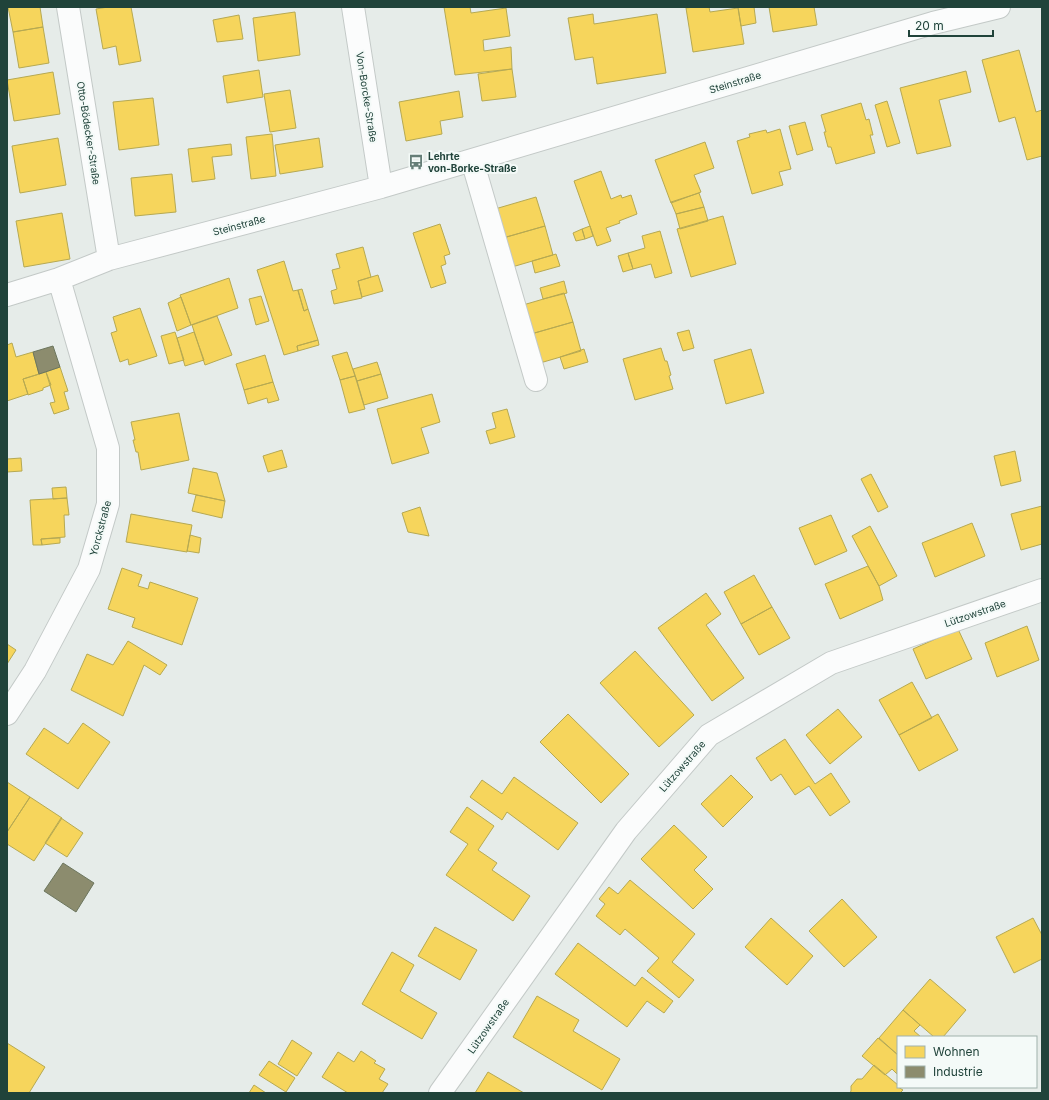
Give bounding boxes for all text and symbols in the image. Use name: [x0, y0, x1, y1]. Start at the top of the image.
scale bar: [909, 12, 993, 38]
text: 20 m: [915, 18, 944, 33]
street label: Von-Borcke-Straße: [354, 51, 380, 143]
street label: Steinstraße: [708, 68, 763, 96]
street label: Otto-Bödecker-Straße: [75, 80, 103, 186]
place label: Lehrte von-Borke-Straße: [428, 150, 517, 174]
bus stop icon: Lehrte von-Borke-Straße: [407, 153, 425, 171]
street label: Steinstraße: [212, 212, 267, 238]
street label: Yorckstraße: [87, 499, 113, 557]
street label: Lützowstraße: [943, 597, 1007, 629]
street label: Lützowstraße: [656, 738, 708, 794]
street label: Lützowstraße: [465, 996, 511, 1056]
legend: [897, 1036, 1037, 1088]
text: Wohnen: [933, 1044, 980, 1059]
text: Industrie: [933, 1064, 983, 1079]

